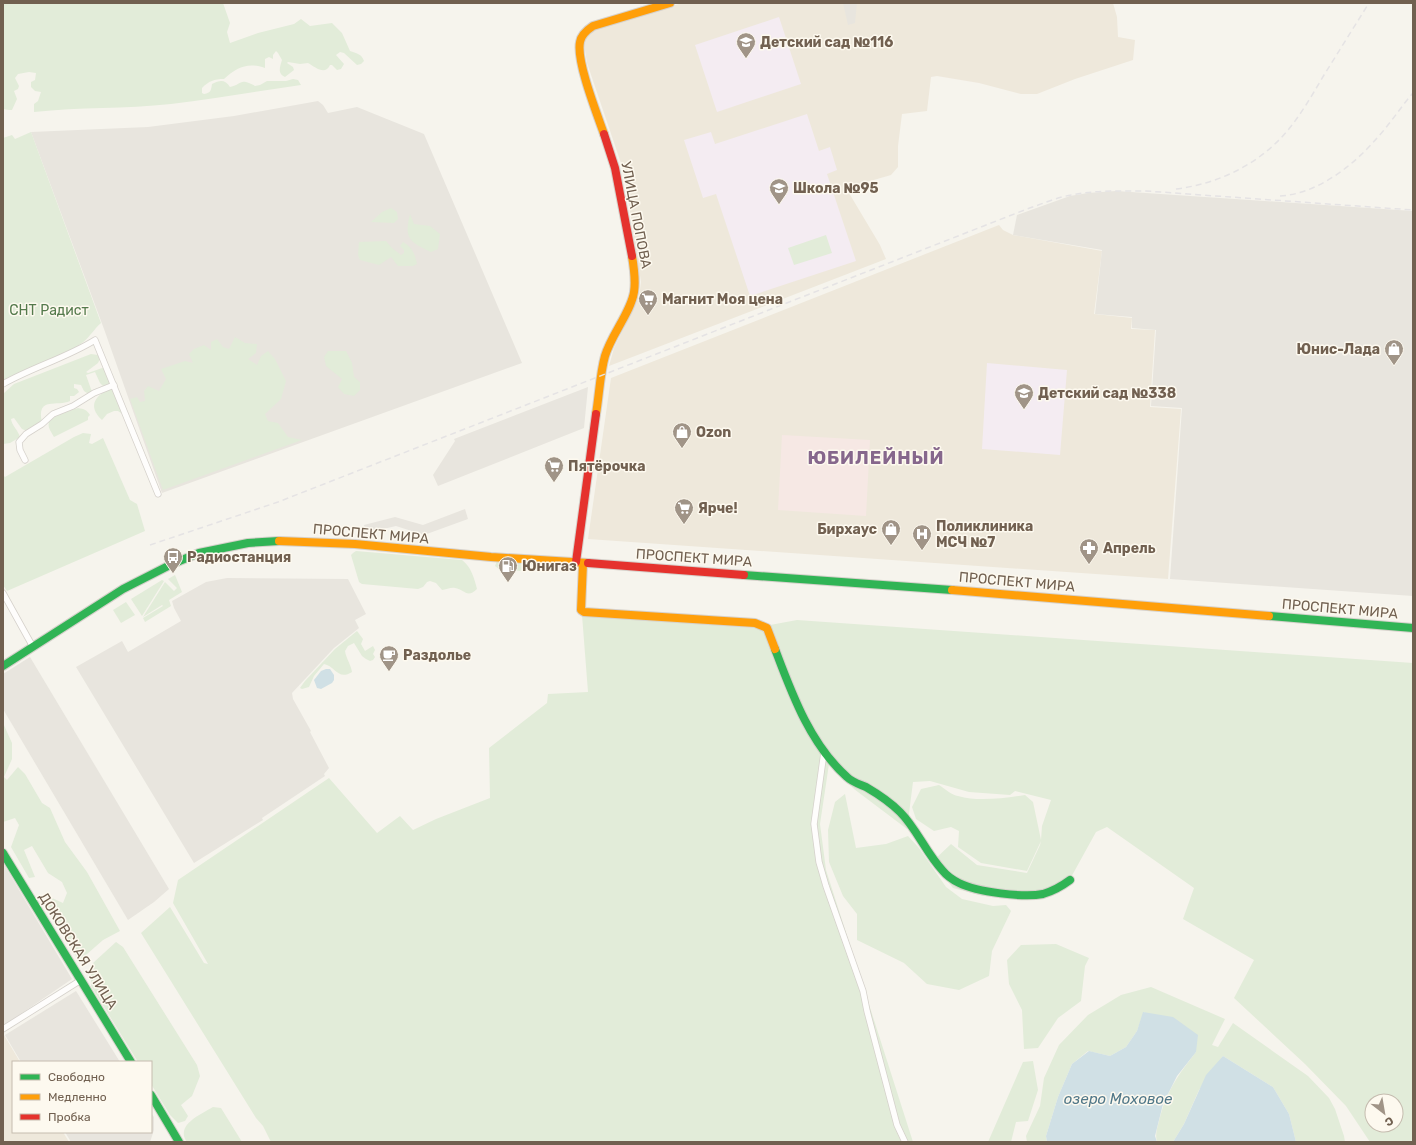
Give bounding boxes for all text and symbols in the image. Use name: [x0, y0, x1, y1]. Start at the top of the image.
school or university icon: Детский сад №116: [735, 31, 757, 59]
place label: Детский сад №116: [760, 34, 893, 51]
street label: УЛИЦА ПОПОВА: [617, 160, 655, 271]
school or university icon: Школа №95: [768, 177, 790, 205]
place label: Школа №95: [793, 180, 879, 197]
supermarket icon: Магнит Моя цена: [637, 288, 659, 316]
place label: Магнит Моя цена: [662, 291, 783, 308]
park label: СНТ Радист: [9, 302, 89, 319]
shop icon: Юнис-Лада: [1383, 338, 1405, 366]
place label: Юнис-Лада: [1297, 341, 1380, 358]
school or university icon: Детский сад №338: [1013, 382, 1035, 410]
place label: Детский сад №338: [1038, 385, 1176, 402]
shop icon: Ozon: [671, 421, 693, 449]
place label: Ozon: [696, 424, 731, 441]
district label: ЮБИЛЕЙНЫЙ: [807, 447, 945, 469]
supermarket icon: Пятёрочка: [543, 455, 565, 483]
place label: Пятёрочка: [568, 458, 645, 475]
supermarket icon: Ярче!: [673, 497, 695, 525]
place label: Ярче!: [698, 500, 738, 517]
shop icon: Бирхаус: [880, 518, 902, 546]
place label: Поликлиника МСЧ №7: [936, 518, 1033, 551]
street label: ПРОСПЕКТ МИРА: [312, 520, 430, 548]
place label: Бирхаус: [817, 521, 877, 538]
hospital icon: Поликлиника МСЧ №7: [911, 523, 933, 551]
pharmacy icon: Апрель: [1078, 537, 1100, 565]
place label: Апрель: [1103, 540, 1156, 557]
street label: ПРОСПЕКТ МИРА: [635, 545, 753, 571]
bus stop icon: Радиостанция: [162, 546, 184, 574]
place label: Радиостанция: [187, 549, 291, 566]
fuel station icon: Юнигаз: [497, 555, 519, 583]
place label: Юнигаз: [522, 558, 577, 575]
street label: ПРОСПЕКТ МИРА: [958, 568, 1076, 596]
street label: ПРОСПЕКТ МИРА: [1281, 595, 1399, 623]
cafe icon: Раздолье: [378, 644, 400, 672]
place label: Раздолье: [403, 647, 471, 664]
street label: ДОКОВСКАЯ УЛИЦА: [35, 889, 121, 1013]
legend: [12, 1061, 152, 1133]
text: Свободно: [48, 1070, 105, 1084]
text: Медленно: [48, 1090, 107, 1104]
water label: озеро Моховое: [1064, 1090, 1173, 1108]
north arrow: [1364, 1093, 1404, 1133]
text: Пробка: [48, 1110, 91, 1124]
text: С: [1382, 1114, 1396, 1129]

